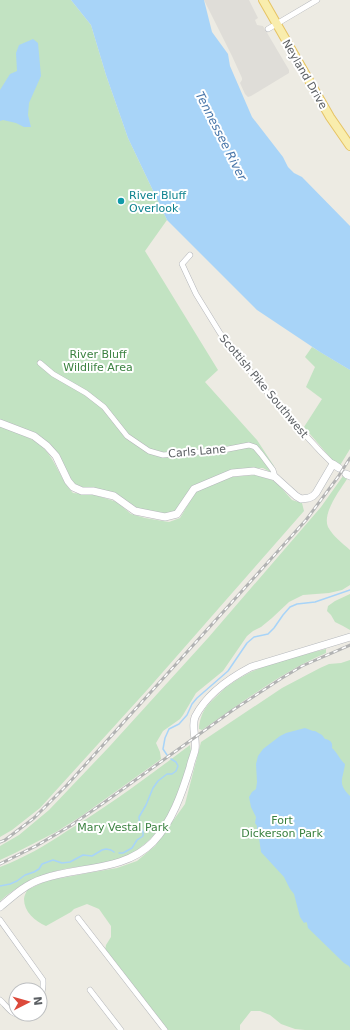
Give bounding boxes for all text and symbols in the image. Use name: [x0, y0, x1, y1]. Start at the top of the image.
street label: Neyland Drive: [279, 37, 330, 112]
water label: Tennessee River: [193, 89, 250, 184]
place label: River Bluff Overlook: [129, 189, 187, 215]
marker: River Bluff Overlook: [116, 196, 126, 206]
street label: Scottish Pike Southwest: [216, 332, 311, 441]
park label: River Bluff Wildlife Area: [63, 348, 133, 374]
street label: Carls Lane: [168, 442, 227, 460]
park label: Fort Dickerson Park: [241, 814, 323, 840]
park label: Mary Vestal Park: [77, 821, 169, 834]
north arrow: [8, 982, 48, 1022]
text: N: [31, 996, 44, 1006]

